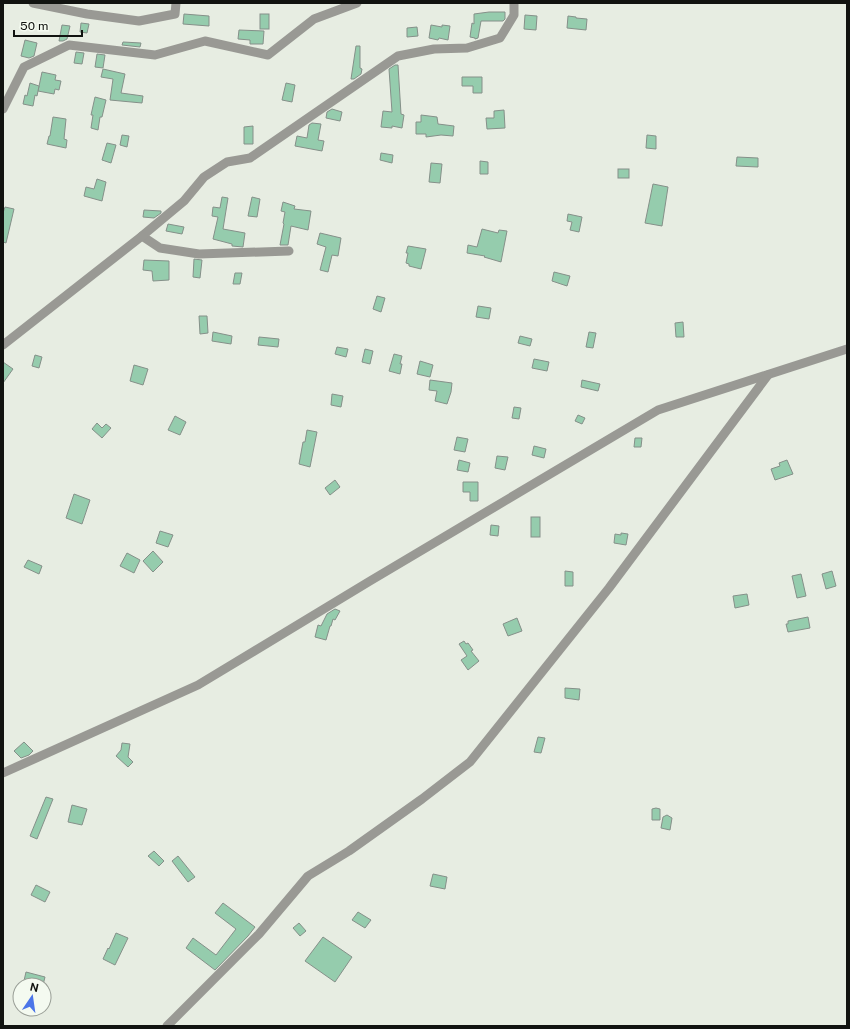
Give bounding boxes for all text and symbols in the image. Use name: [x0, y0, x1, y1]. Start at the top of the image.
scale bar: [14, 12, 82, 38]
text: 50 m: [20, 19, 48, 33]
north arrow: [12, 977, 52, 1017]
text: N: [29, 980, 40, 994]

